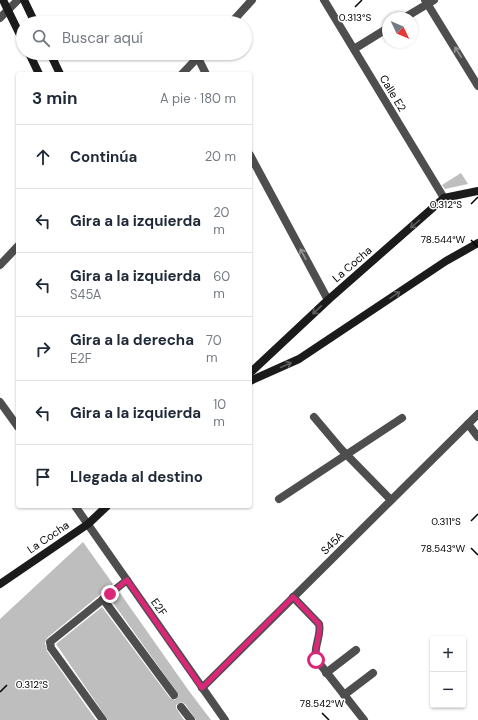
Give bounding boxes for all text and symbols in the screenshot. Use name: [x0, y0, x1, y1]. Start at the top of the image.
text: 0.313°S: [339, 11, 371, 24]
north arrow: [382, 12, 418, 48]
search box: [16, 16, 252, 60]
icon: search: [30, 27, 52, 49]
text: Buscar aquí: [62, 28, 143, 48]
one-way arrow: [453, 46, 461, 58]
street label: Calle E2: [377, 72, 409, 114]
text: 3 min: [32, 87, 77, 109]
text: A pie · 180 m: [160, 90, 236, 107]
icon: ahead: [32, 146, 54, 168]
text: Continúa: [70, 147, 137, 167]
text: 20 m: [205, 148, 236, 165]
text: 0.312°S: [430, 198, 462, 211]
text: 20 m: [213, 204, 229, 238]
icon: left: [32, 210, 54, 232]
text: Gira a la izquierda: [70, 211, 201, 231]
one-way arrow: [409, 219, 420, 228]
text: 78.544°W: [421, 233, 466, 246]
street label: La Cocha: [329, 243, 375, 285]
one-way arrow: [298, 248, 306, 260]
text: Gira a la izquierda: [70, 266, 201, 286]
text: 60 m: [213, 268, 230, 302]
icon: left: [32, 274, 54, 296]
text: S45A: [70, 286, 101, 303]
one-way arrow: [389, 291, 400, 299]
one-way arrow: [312, 305, 322, 315]
text: Gira a la derecha: [70, 330, 194, 350]
text: 70 m: [206, 332, 222, 366]
icon: right: [32, 338, 54, 360]
text: E2F: [70, 350, 92, 367]
one-way arrow: [279, 361, 291, 369]
text: 10 m: [213, 396, 226, 430]
icon: left: [32, 402, 54, 424]
text: Gira a la izquierda: [70, 403, 201, 423]
icon: arrive: [32, 466, 54, 488]
text: Llegada al destino: [70, 467, 203, 487]
text: 0.311°S: [431, 515, 461, 528]
street label: La Cocha: [24, 518, 72, 556]
street label: S45A: [318, 529, 346, 557]
text: 78.543°W: [421, 542, 466, 555]
route end: [101, 585, 119, 603]
street label: E2F: [148, 595, 170, 619]
map controls: [430, 636, 466, 708]
button: +: [430, 636, 466, 672]
route start: [307, 651, 325, 669]
button: −: [430, 672, 466, 708]
text: 0.312°S: [16, 678, 48, 691]
text: 78.542°W: [300, 697, 344, 710]

